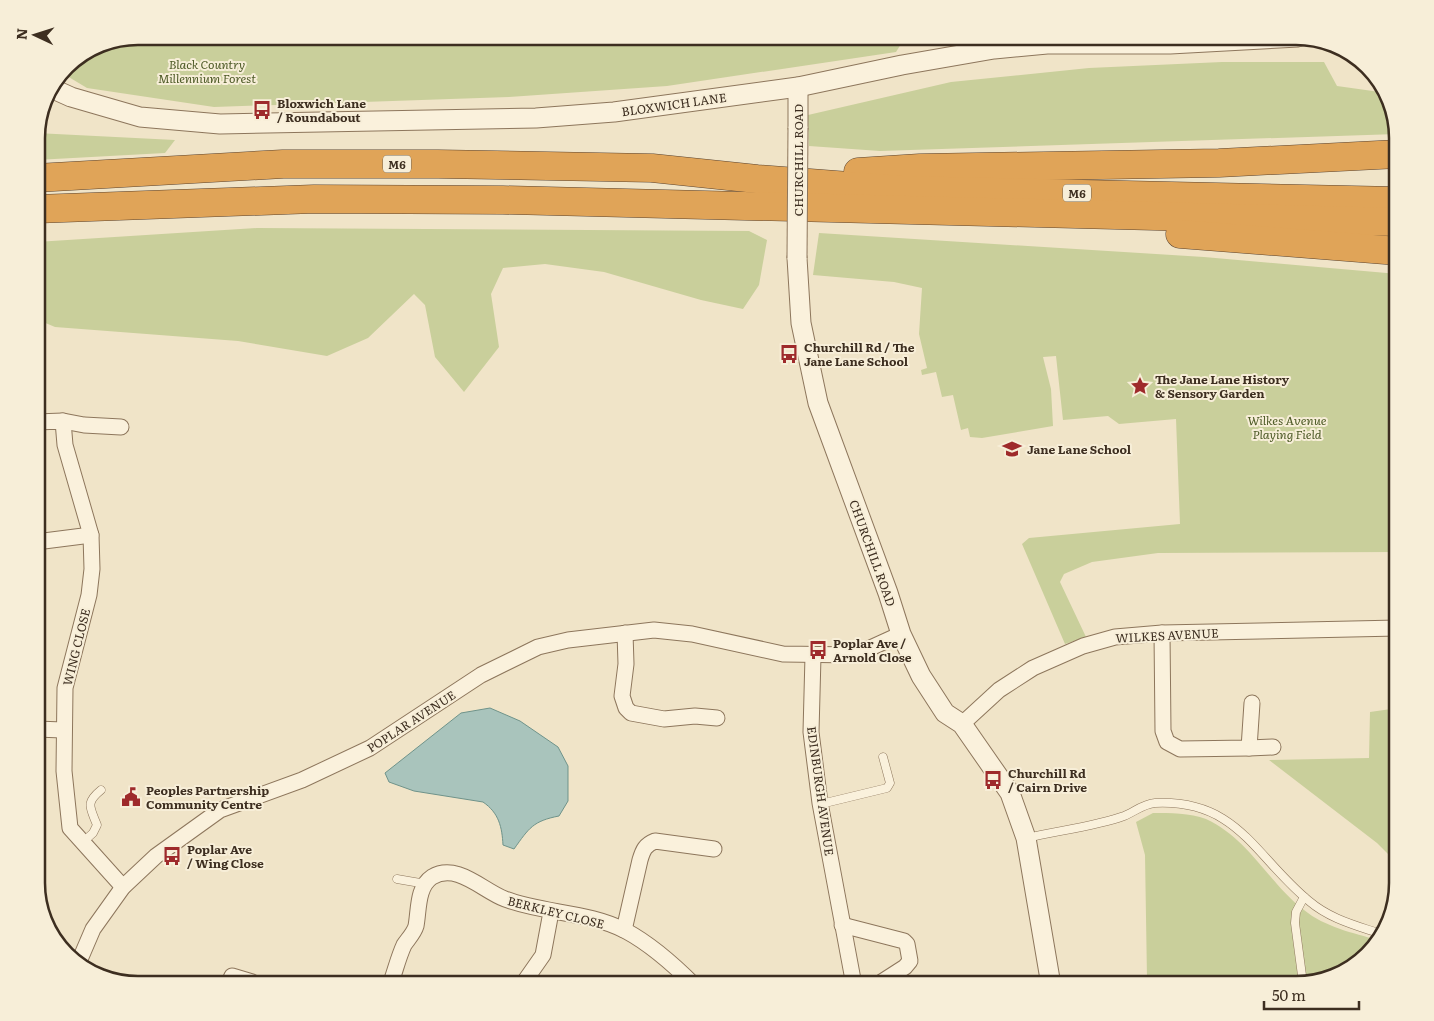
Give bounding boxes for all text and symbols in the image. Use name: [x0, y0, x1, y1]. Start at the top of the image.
north arrow: [10, 10, 60, 60]
text: N: [11, 27, 31, 41]
park label: Black Country Millennium Forest: [158, 55, 256, 87]
street label: BLOXWICH LANE: [620, 88, 728, 120]
place label: Bloxwich Lane / Roundabout: [277, 94, 366, 126]
bus stop icon: Bloxwich Lane / Roundabout: [251, 99, 273, 121]
street label: CHURCHILL ROAD: [789, 104, 807, 216]
road number: M6: [383, 156, 411, 172]
road number: M6: [1063, 184, 1091, 202]
place label: Churchill Rd / The Jane Lane School: [804, 338, 915, 370]
bus stop icon: Churchill Rd / The Jane Lane School: [778, 343, 800, 365]
place label: The Jane Lane History & Sensory Garden: [1155, 370, 1290, 402]
place icon: The Jane Lane History & Sensory Garden: [1129, 375, 1151, 397]
park label: Wilkes Avenue Playing Field: [1247, 411, 1327, 443]
school or university icon: Jane Lane School: [1001, 438, 1023, 460]
place label: Jane Lane School: [1027, 440, 1132, 458]
street label: CHURCHILL ROAD: [845, 497, 901, 609]
street label: WING CLOSE: [58, 606, 94, 688]
street label: WILKES AVENUE: [1115, 623, 1219, 647]
place label: Poplar Ave / Arnold Close: [833, 634, 912, 666]
bus stop icon: Poplar Ave / Arnold Close: [807, 639, 829, 661]
street label: POPLAR AVENUE: [363, 685, 459, 756]
street label: EDINBURGH AVENUE: [803, 725, 839, 857]
place label: Churchill Rd / Cairn Drive: [1008, 764, 1087, 796]
bus stop icon: Churchill Rd / Cairn Drive: [982, 769, 1004, 791]
place label: Peoples Partnership Community Centre: [146, 781, 269, 813]
public building icon: Peoples Partnership Community Centre: [120, 786, 142, 808]
place label: Poplar Ave / Wing Close: [187, 840, 264, 872]
bus stop icon: Poplar Ave / Wing Close: [161, 845, 183, 867]
street label: BERKLEY CLOSE: [506, 891, 607, 933]
scale bar: [1264, 978, 1359, 1010]
text: 50 m: [1272, 983, 1306, 1006]

